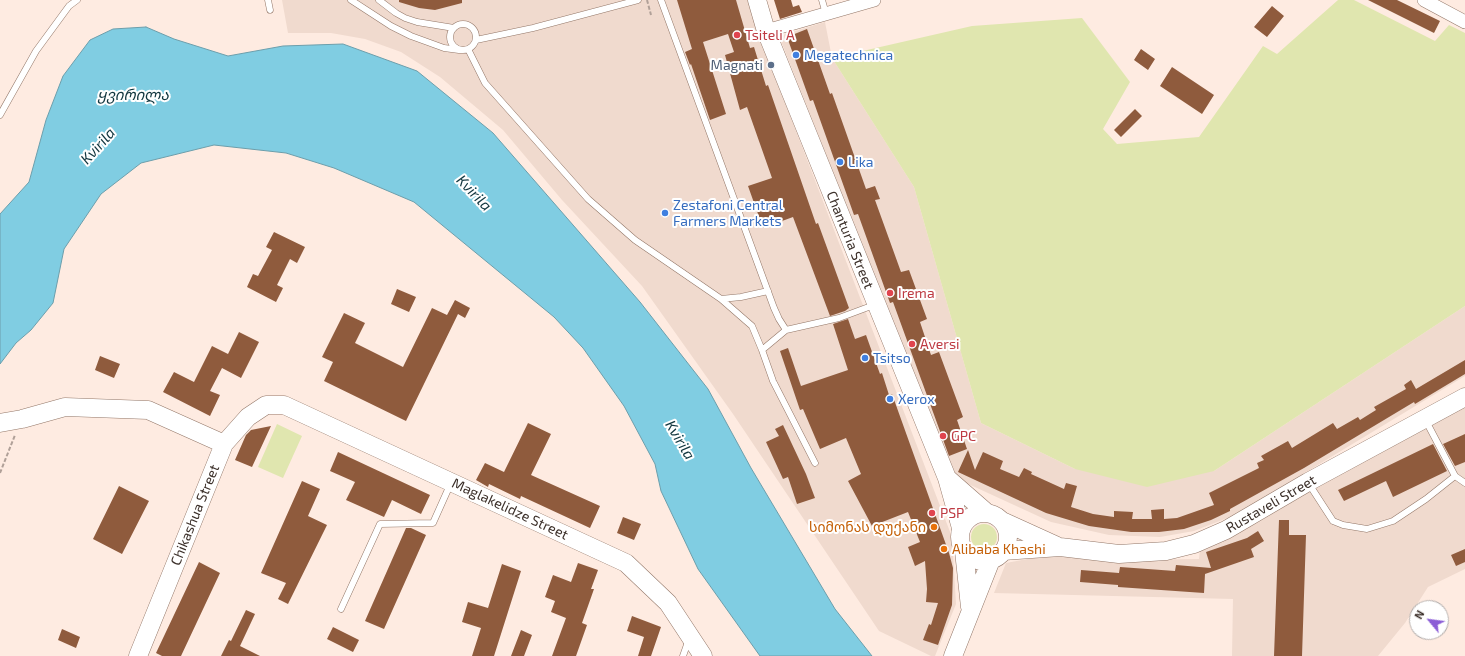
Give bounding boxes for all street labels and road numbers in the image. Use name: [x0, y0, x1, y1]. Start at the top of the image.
street label: Chanturia Street: [823, 189, 877, 291]
street label: Chikashua Street: [167, 462, 223, 568]
street label: Rustaveli Street: [1223, 471, 1319, 537]
street label: Maglakelidze Street: [449, 475, 571, 543]

